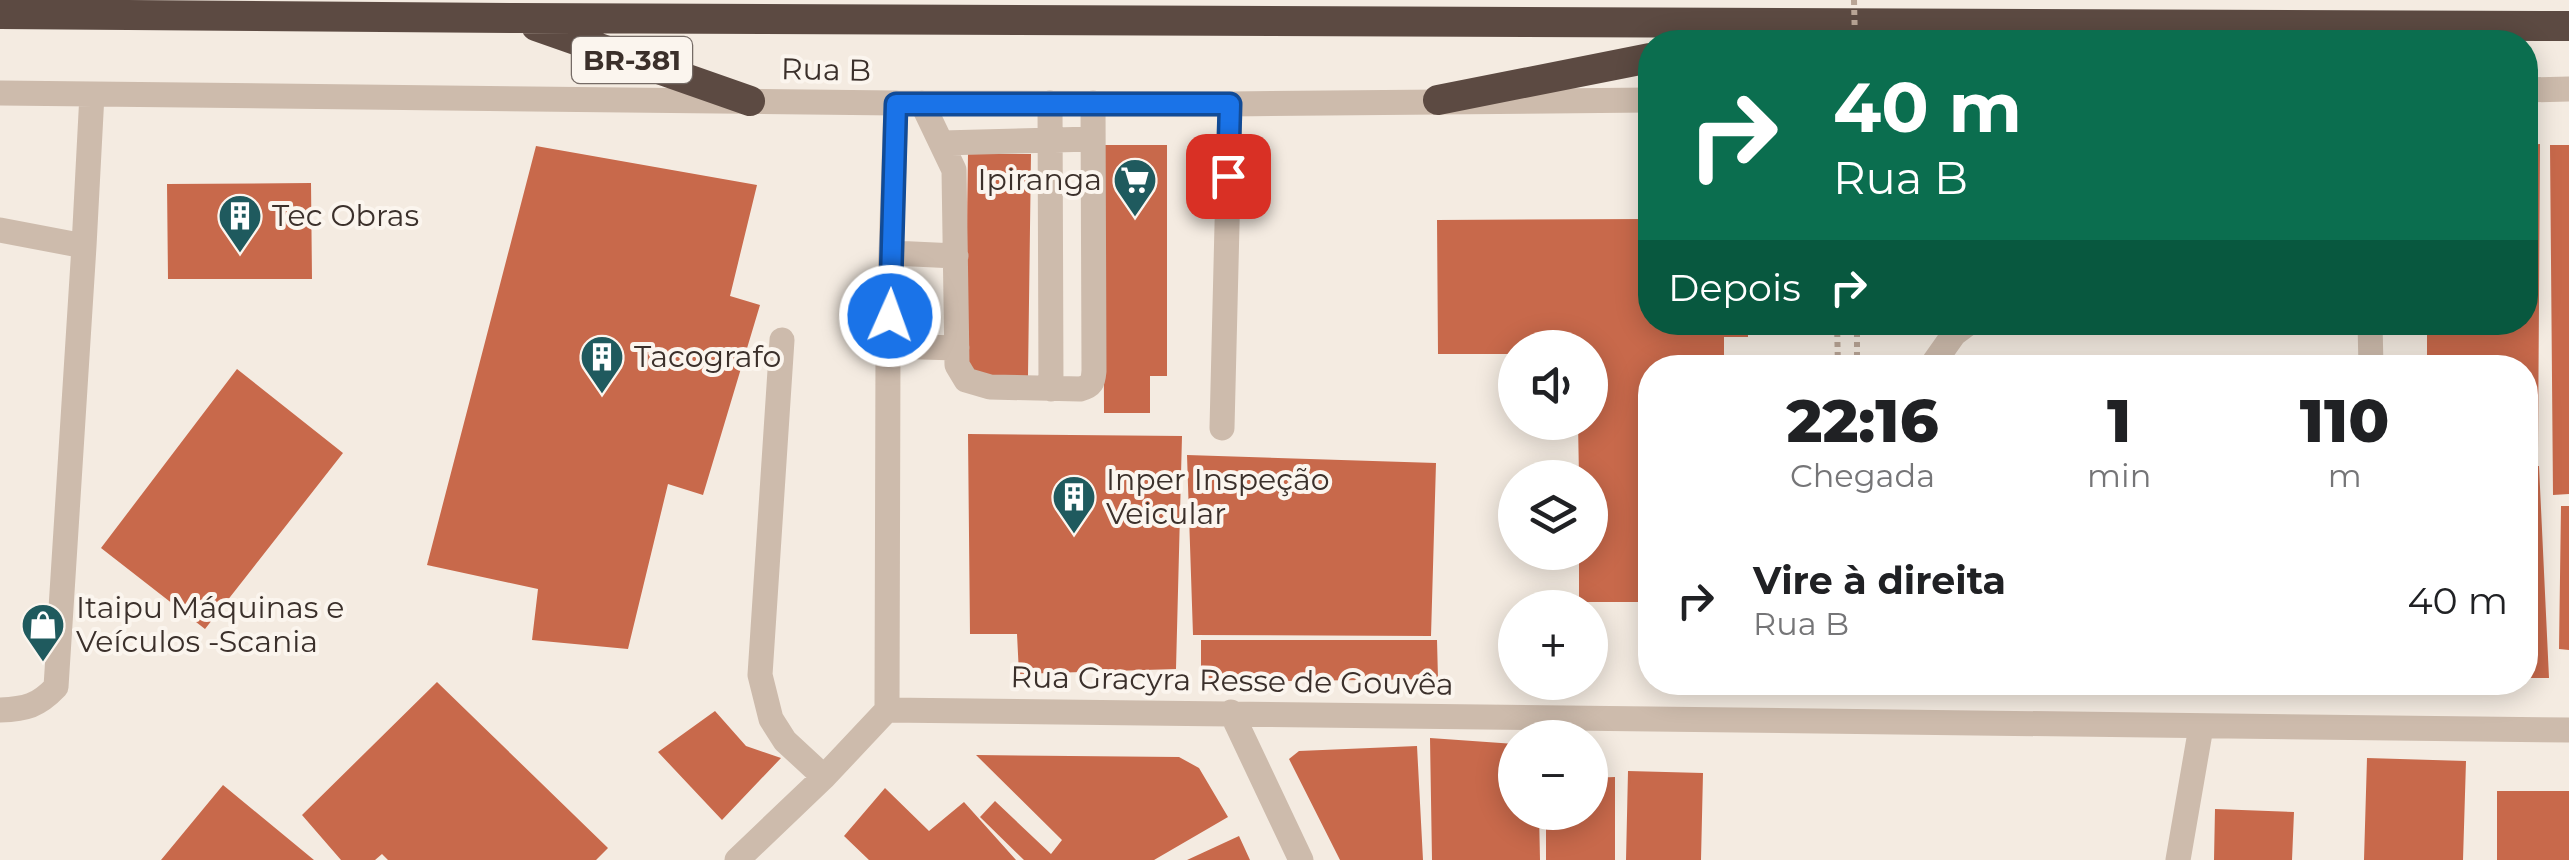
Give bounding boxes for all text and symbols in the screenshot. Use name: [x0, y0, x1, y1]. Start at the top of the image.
road number: BR-381: [572, 37, 692, 83]
street label: Rua B: [781, 50, 871, 89]
text: 40 m: [1833, 64, 2022, 150]
icon: right: [1668, 70, 1798, 200]
pin: [1186, 134, 1271, 219]
icon: arrive: [1201, 149, 1256, 204]
text: Rua B: [1833, 150, 1968, 205]
supermarket icon: Ipiranga: [1112, 157, 1158, 218]
place label: Ipiranga: [977, 161, 1102, 198]
building icon: Tec Obras: [217, 193, 263, 254]
place label: Tec Obras: [272, 197, 419, 234]
icon: right: [1821, 260, 1876, 315]
position arrow: [838, 264, 942, 368]
text: Depois: [1668, 264, 1801, 311]
map controls: [1498, 330, 1608, 830]
button: sound: [1498, 330, 1608, 440]
building icon: Tacografo: [579, 334, 625, 395]
place label: Tacografo: [634, 338, 781, 375]
text: 22:16: [1786, 384, 1939, 457]
text: 1: [2107, 384, 2131, 457]
text: 110: [2300, 384, 2389, 457]
text: Chegada: [1790, 456, 1935, 495]
text: min: [2087, 456, 2151, 495]
text: m: [2328, 456, 2362, 495]
button: layers: [1498, 460, 1608, 570]
place label: Inper Inspeção Veicular: [1106, 461, 1330, 532]
building icon: Inper Inspeção Veicular: [1051, 474, 1097, 535]
text: Vire à direita: [1753, 557, 2006, 604]
icon: right: [1668, 573, 1723, 628]
text: 40 m: [2407, 577, 2508, 624]
place label: Itaipu Máquinas e Veículos -Scania: [76, 589, 344, 660]
button: +: [1498, 590, 1608, 700]
shop icon: Itaipu Máquinas e Veículos -Scania: [20, 602, 66, 663]
text: Rua B: [1753, 604, 1849, 643]
street label: Rua Gracyra Resse de Gouvêa: [1010, 658, 1454, 703]
button: −: [1498, 720, 1608, 830]

